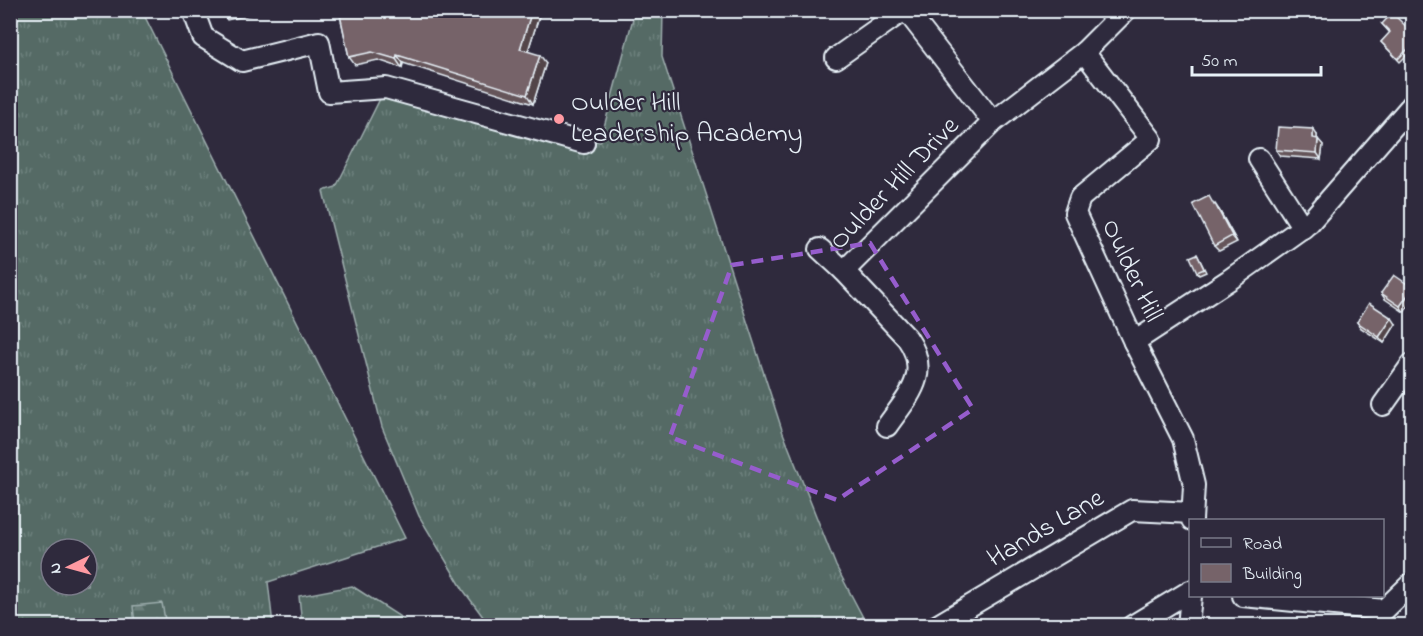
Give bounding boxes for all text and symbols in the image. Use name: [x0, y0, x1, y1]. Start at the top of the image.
scale bar: [1192, 39, 1321, 77]
text: 50 m: [1201, 49, 1238, 75]
place label: Oulder Hill Leadership Academy: [571, 84, 803, 154]
street label: Oulder Hill Drive: [821, 108, 970, 260]
marker: Oulder Hill Leadership Academy: [552, 112, 566, 126]
street label: Oulder Hill: [1090, 213, 1172, 329]
street label: Hands Lane: [980, 479, 1112, 578]
legend: [1189, 519, 1384, 597]
text: Road: [1243, 532, 1282, 558]
north arrow: [39, 537, 99, 597]
text: N: [44, 562, 68, 575]
text: Building: [1242, 562, 1302, 589]

